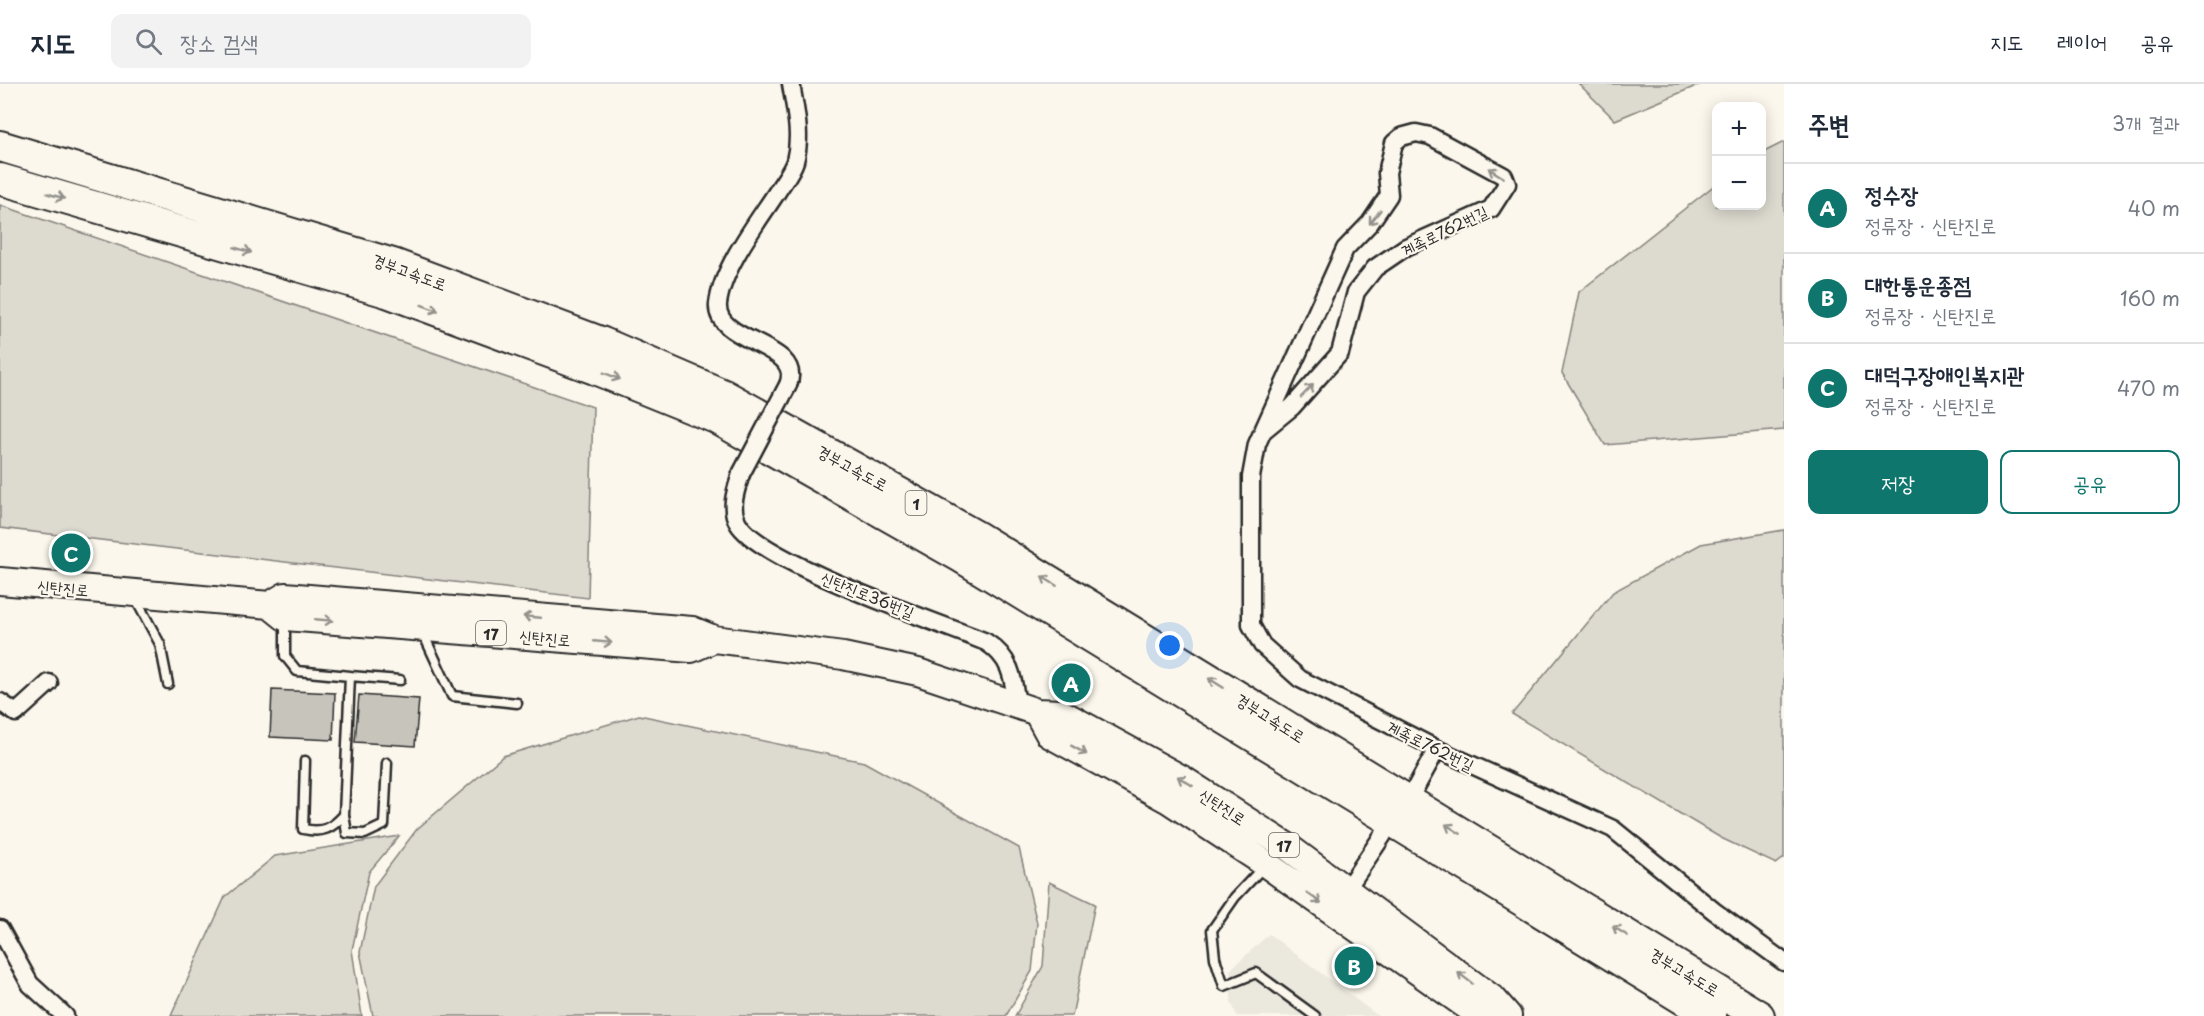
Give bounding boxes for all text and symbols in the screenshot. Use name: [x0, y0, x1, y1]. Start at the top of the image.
search box: [111, 14, 531, 68]
text: 지도: [30, 20, 75, 63]
icon: search: [132, 25, 165, 58]
text: 장소 검색: [180, 25, 258, 58]
text: 지도: [1990, 25, 2024, 57]
text: 레이어: [2057, 25, 2107, 57]
text: 공유: [2140, 25, 2174, 57]
map controls: [1712, 102, 1766, 210]
button: +: [1712, 102, 1766, 156]
text: 주변: [1808, 104, 1850, 143]
text: 3개 결과: [2112, 108, 2180, 138]
button: −: [1712, 156, 1766, 210]
one-way arrow: [1488, 167, 1505, 180]
text: 정수장: [1865, 177, 1918, 210]
one-way arrow: [46, 191, 65, 202]
text: A: [1820, 193, 1835, 223]
text: 40 m: [2128, 193, 2180, 223]
street label: 계족로762번길: [1396, 199, 1492, 261]
one-way arrow: [1368, 209, 1381, 225]
text: 정류장 · 신탄진로: [1865, 210, 1996, 240]
one-way arrow: [233, 245, 252, 256]
street label: 경부고속도로: [370, 247, 450, 295]
text: 대한통운종점: [1865, 267, 1971, 300]
text: B: [1821, 283, 1834, 313]
text: 160 m: [2120, 283, 2180, 313]
text: 정류장 · 신탄진로: [1865, 300, 1996, 330]
one-way arrow: [420, 303, 438, 314]
text: 대덕구장애인복지관: [1865, 357, 2024, 390]
one-way arrow: [602, 371, 621, 382]
text: C: [1820, 373, 1835, 403]
text: 470 m: [2117, 373, 2180, 403]
one-way arrow: [1300, 383, 1315, 398]
text: 정류장 · 신탄진로: [1865, 390, 1996, 420]
street label: 경부고속도로: [813, 438, 893, 496]
button: 저장: [1808, 450, 1988, 514]
button: 공유: [2000, 450, 2180, 514]
road number: 1: [906, 491, 926, 515]
pin: C: [52, 530, 90, 576]
street label: 신탄진로36번길: [818, 564, 919, 624]
street label: 신탄진로: [36, 573, 90, 601]
one-way arrow: [1041, 574, 1058, 586]
one-way arrow: [523, 611, 543, 622]
one-way arrow: [314, 615, 334, 626]
road number: 17: [476, 621, 506, 645]
street label: 신탄진로: [518, 623, 572, 651]
your location: [1155, 631, 1184, 660]
one-way arrow: [592, 637, 612, 648]
pin: A: [1052, 660, 1090, 706]
one-way arrow: [1208, 676, 1225, 688]
street label: 경부고속도로: [1232, 686, 1310, 748]
street label: 계족로762번길: [1383, 714, 1479, 776]
one-way arrow: [1070, 744, 1087, 756]
one-way arrow: [1177, 775, 1194, 787]
street label: 신탄진로: [1195, 782, 1251, 830]
one-way arrow: [1445, 822, 1462, 834]
road number: 17: [1269, 833, 1299, 857]
one-way arrow: [1305, 892, 1322, 904]
one-way arrow: [1612, 924, 1629, 936]
street label: 경부고속도로: [1646, 941, 1724, 1001]
pin: B: [1334, 944, 1374, 988]
one-way arrow: [1457, 971, 1473, 984]

